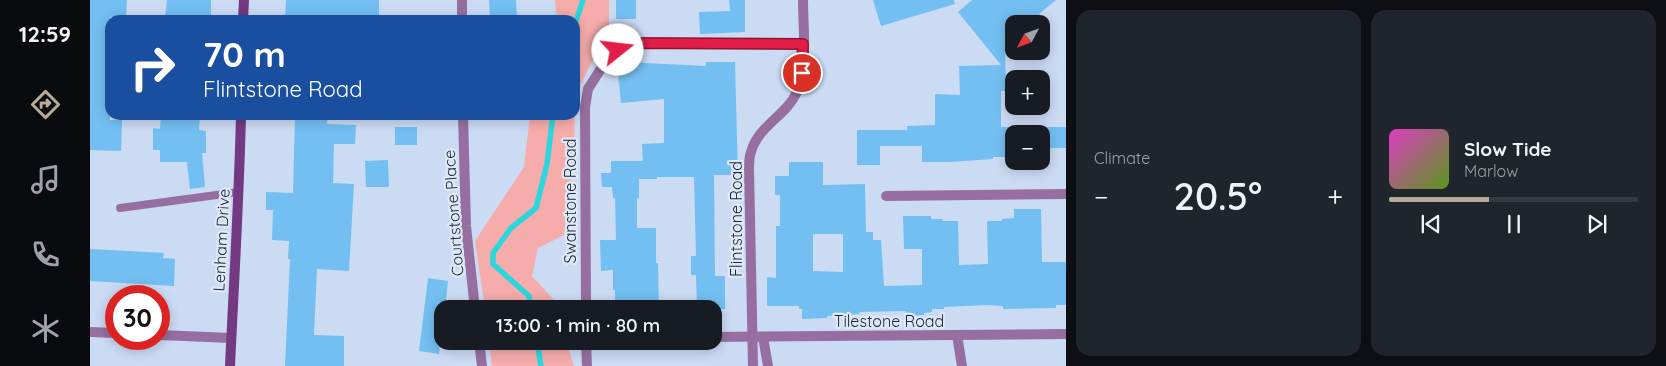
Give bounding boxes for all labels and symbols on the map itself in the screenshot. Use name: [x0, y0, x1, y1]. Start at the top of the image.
north arrow: [1005, 15, 1050, 60]
position arrow: [591, 23, 643, 75]
pin: [781, 52, 823, 94]
street label: Swanstone Road: [560, 139, 580, 263]
street label: Courtstone Place: [439, 149, 467, 277]
street label: Flintstone Road: [726, 161, 746, 277]
street label: Lenham Drive: [208, 188, 234, 292]
speed limit sign: 30: [105, 285, 170, 350]
street label: Tilestone Road: [834, 311, 944, 331]

